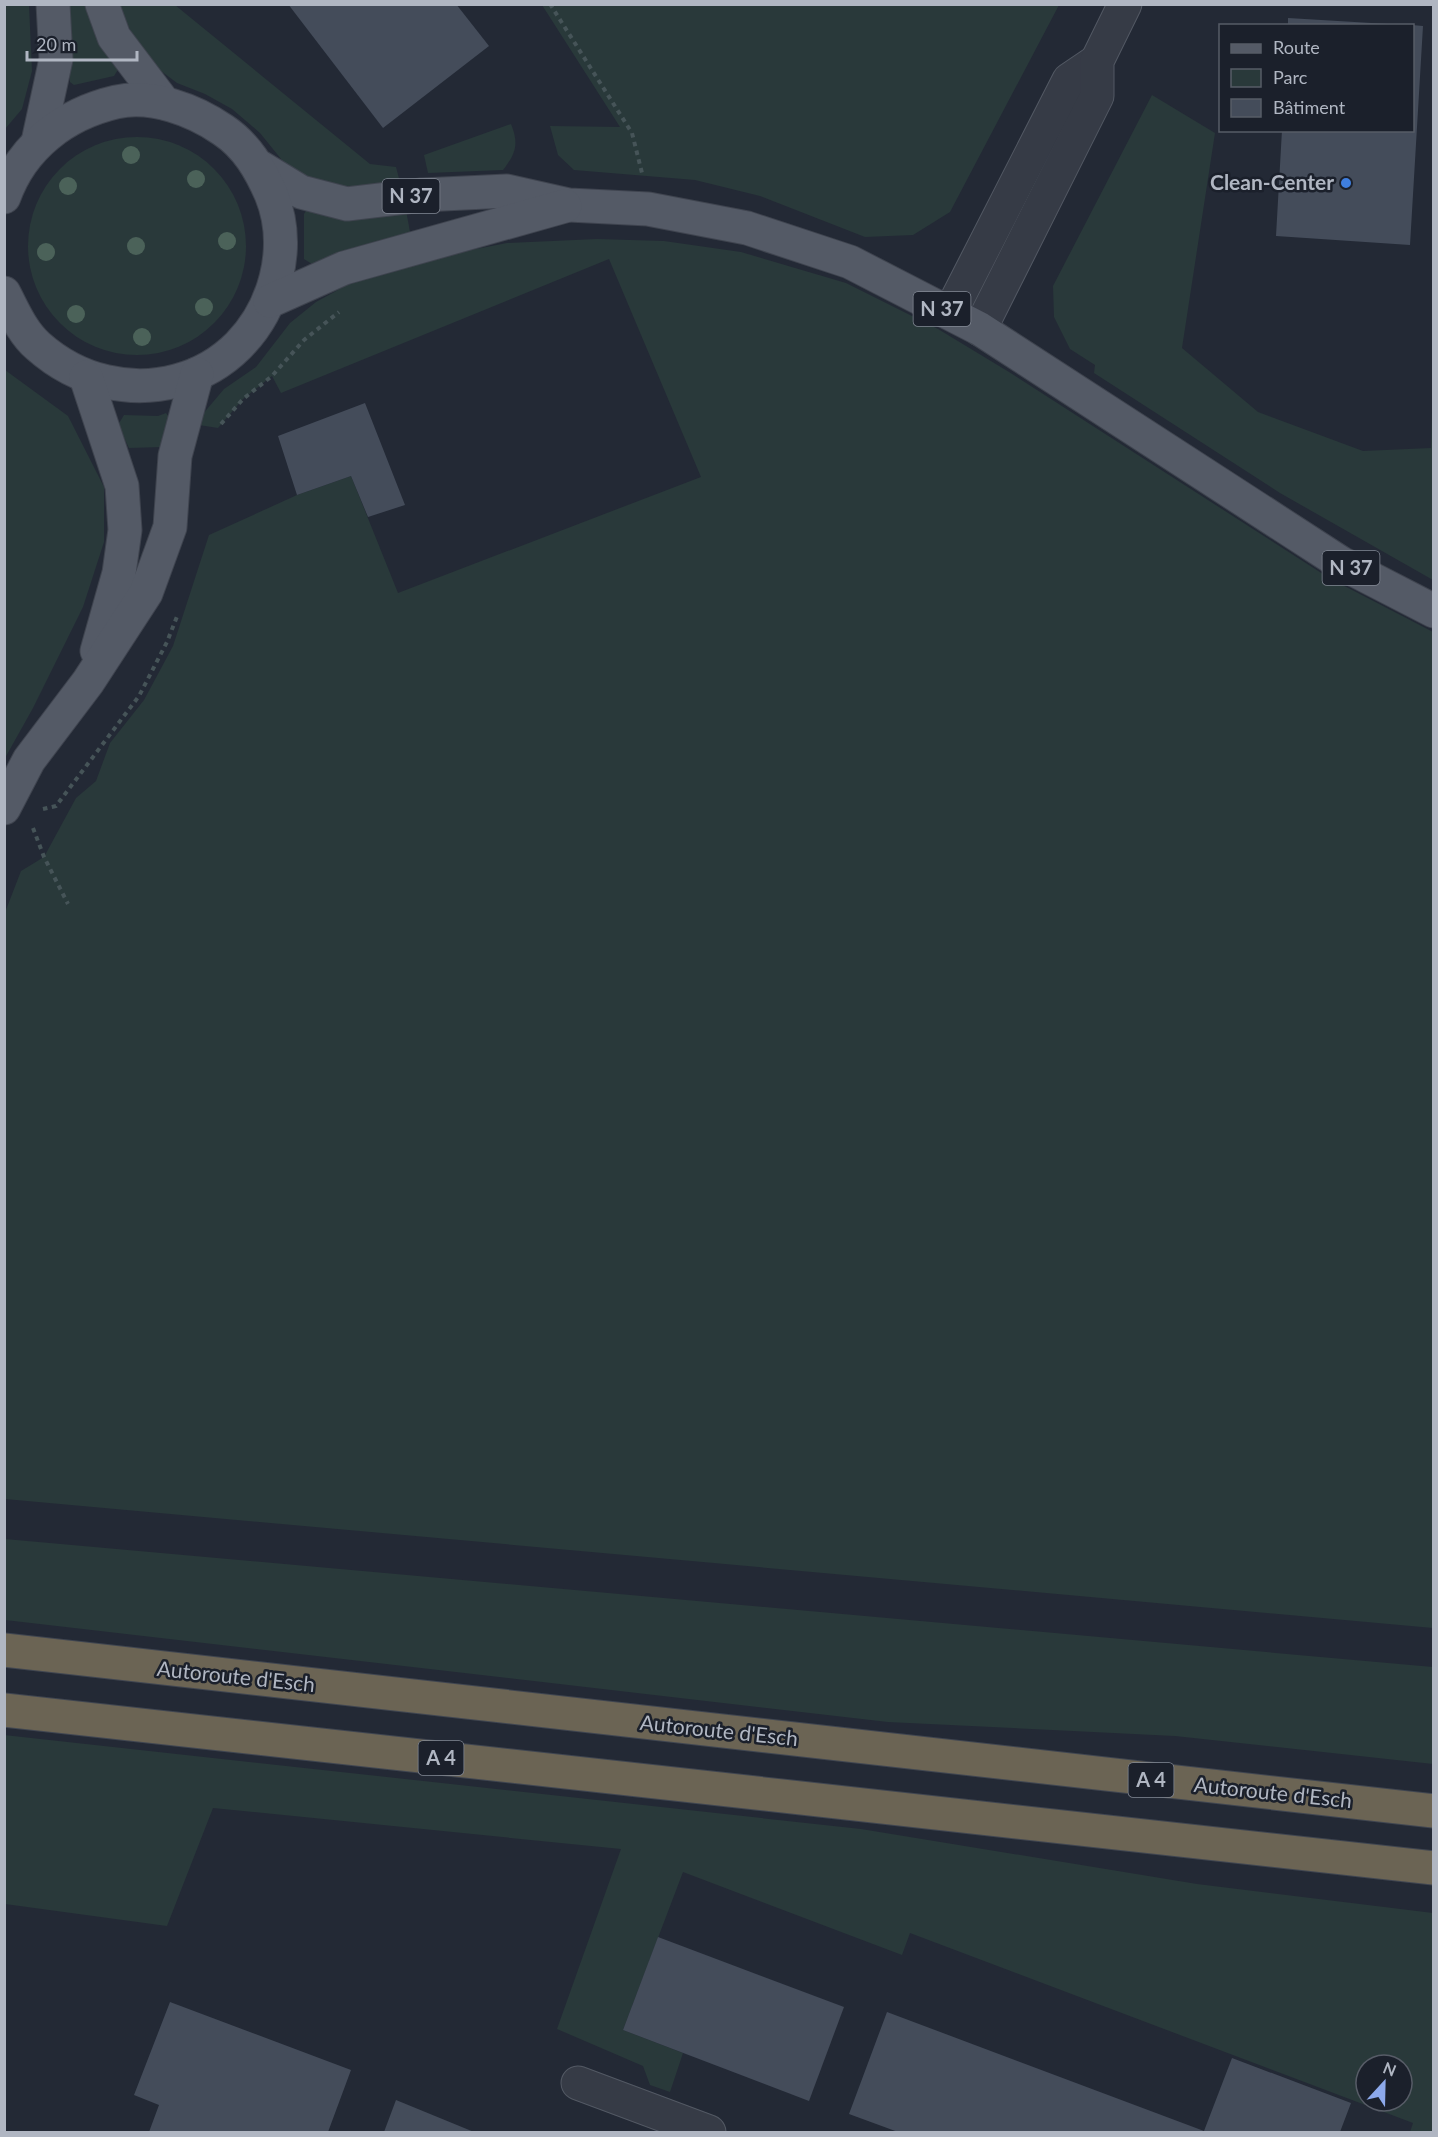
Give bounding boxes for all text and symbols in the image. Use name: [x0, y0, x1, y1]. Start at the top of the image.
scale bar: [27, 24, 136, 62]
legend: [1219, 24, 1414, 132]
text: 20 m: [36, 33, 76, 55]
text: Route: [1273, 36, 1320, 58]
text: Parc: [1273, 66, 1308, 88]
text: Bâtiment: [1273, 96, 1346, 118]
place label: Clean-Center: [1210, 169, 1334, 194]
marker: Clean-Center: [1339, 176, 1353, 190]
road number: N 37: [382, 179, 440, 213]
road number: N 37: [914, 292, 970, 326]
road number: N 37: [1322, 551, 1380, 585]
street label: Autoroute d'Esch: [156, 1655, 316, 1696]
street label: Autoroute d'Esch: [639, 1709, 799, 1750]
road number: A 4: [418, 1741, 464, 1775]
road number: A 4: [1128, 1763, 1174, 1797]
street label: Autoroute d'Esch: [1193, 1771, 1353, 1812]
north arrow: [1354, 2053, 1414, 2113]
text: N: [1381, 2058, 1399, 2080]

